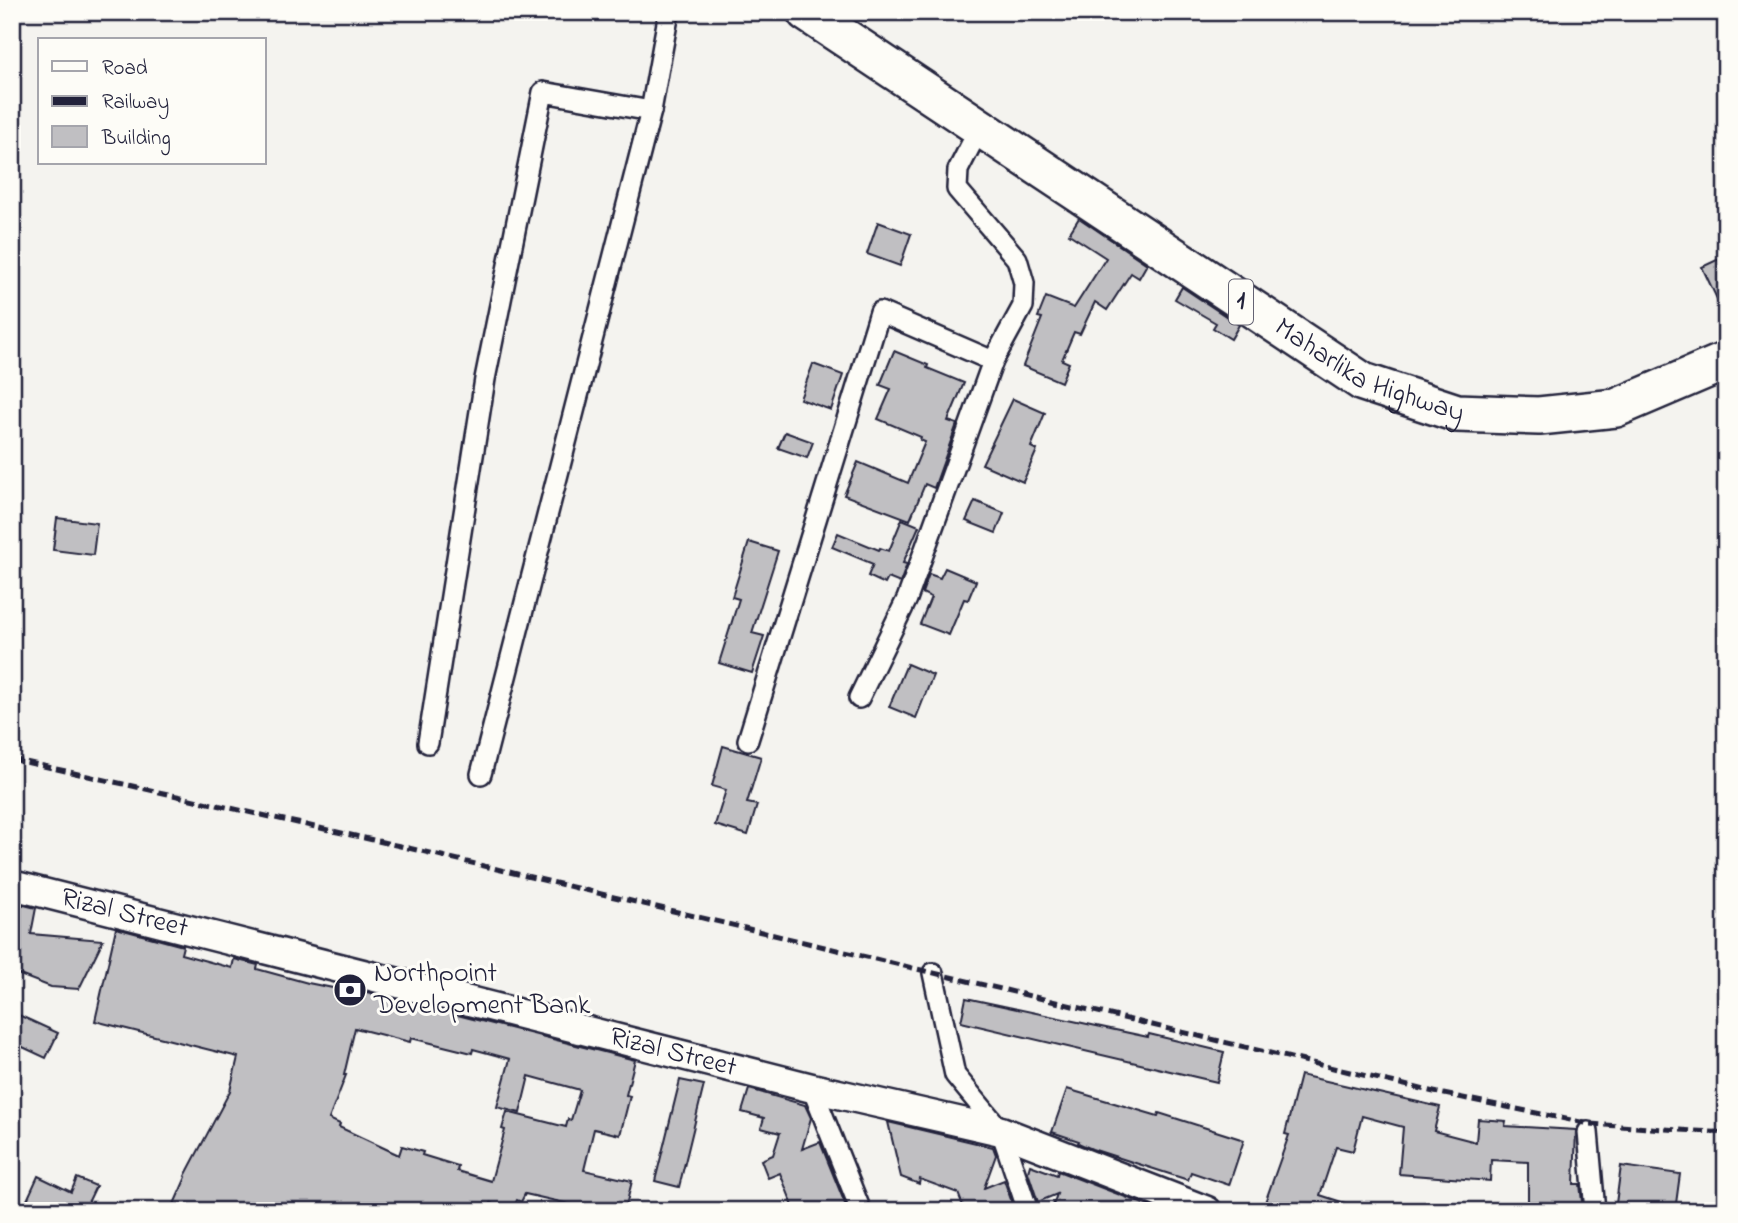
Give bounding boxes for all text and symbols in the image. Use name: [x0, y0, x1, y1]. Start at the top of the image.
legend: [38, 38, 266, 164]
text: Road: [102, 54, 148, 84]
text: Railway: [102, 88, 169, 120]
text: Building: [101, 124, 171, 156]
road number: 1: [1229, 280, 1253, 324]
street label: Maharlika Highway: [1266, 308, 1470, 435]
street label: Rizal Street: [57, 878, 192, 949]
place label: Northpoint Development Bank: [373, 954, 591, 1027]
bank icon: Northpoint Development Bank: [331, 971, 369, 1009]
street label: Rizal Street: [605, 1017, 741, 1089]

